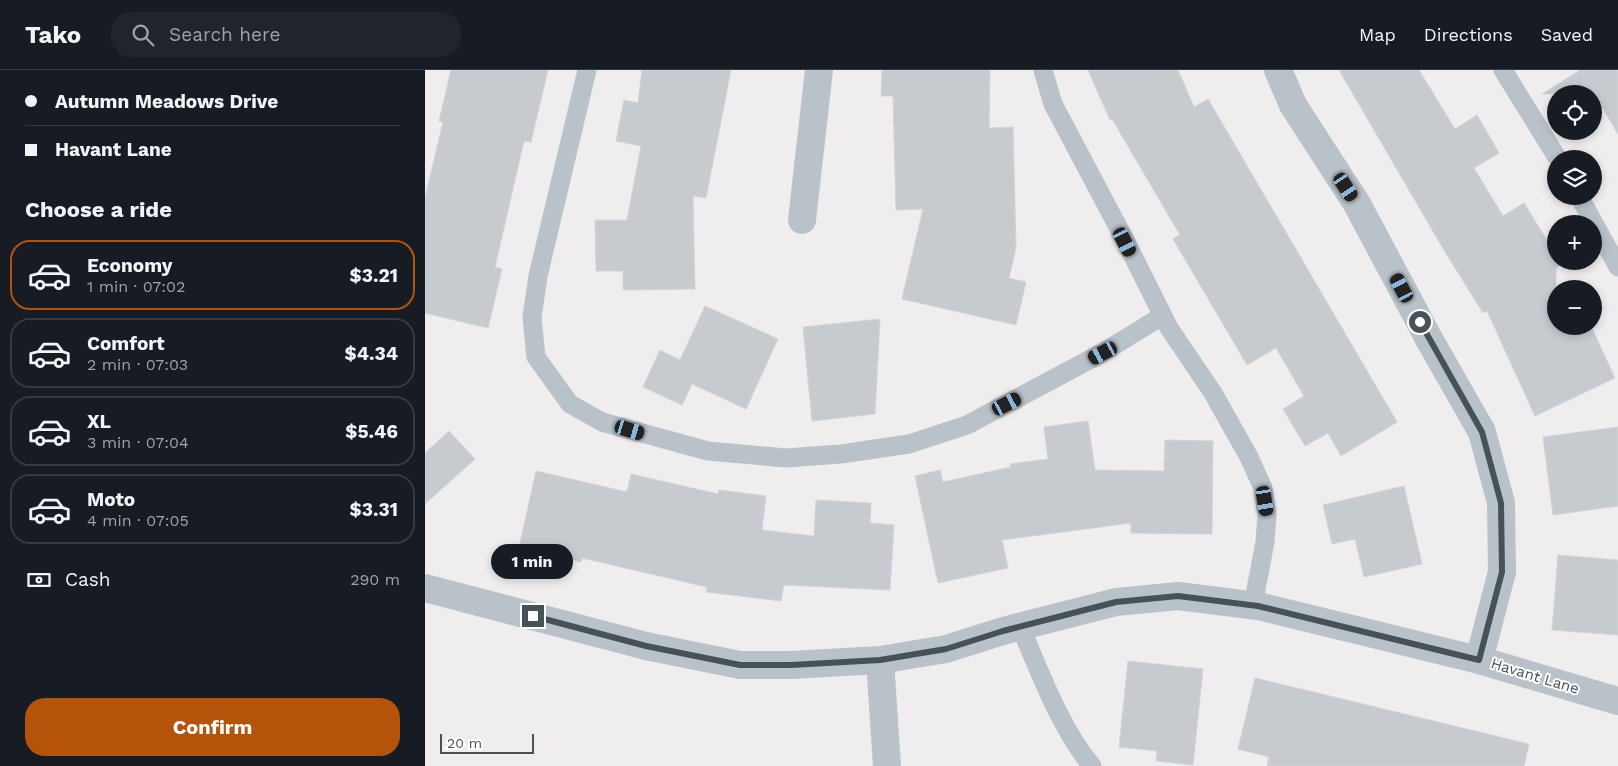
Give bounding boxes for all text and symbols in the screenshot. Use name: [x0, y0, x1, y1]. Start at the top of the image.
search box: [111, 12, 461, 57]
text: Tako: [25, 21, 81, 49]
icon: search: [129, 21, 157, 49]
text: Search here: [169, 23, 280, 46]
text: Map: [1359, 24, 1396, 45]
text: Directions: [1424, 24, 1513, 45]
text: Saved: [1541, 24, 1593, 45]
map controls: [1547, 85, 1602, 335]
button: locate: [1547, 85, 1602, 140]
text: Autumn Meadows Drive: [55, 90, 278, 113]
text: Havant Lane: [55, 138, 172, 161]
button: layers: [1547, 150, 1602, 205]
car: [1331, 170, 1360, 204]
text: Choose a ride: [25, 197, 172, 222]
button: +: [1547, 215, 1602, 270]
car: [1111, 225, 1138, 259]
icon: car: [27, 253, 72, 298]
text: Economy: [87, 254, 172, 277]
text: $3.21: [350, 264, 398, 287]
car: [1388, 271, 1415, 305]
text: 1 min · 07:02: [87, 277, 185, 296]
button: −: [1547, 280, 1602, 335]
route start: [1409, 311, 1431, 333]
icon: car: [27, 331, 72, 376]
text: Comfort: [87, 332, 165, 355]
car: [1086, 339, 1119, 367]
text: $4.34: [345, 342, 398, 365]
text: 2 min · 07:03: [87, 355, 188, 374]
car: [990, 391, 1023, 417]
icon: car: [27, 409, 72, 454]
text: XL: [87, 410, 111, 433]
car: [613, 418, 646, 442]
text: $5.46: [345, 420, 398, 443]
text: 3 min · 07:04: [87, 433, 189, 452]
car: [1255, 485, 1274, 517]
icon: car: [27, 487, 72, 532]
text: Moto: [87, 488, 135, 511]
text: $3.31: [350, 498, 398, 521]
text: 4 min · 07:05: [87, 511, 189, 530]
callout: 1 min: [492, 544, 574, 578]
text: 1 min: [511, 552, 553, 571]
icon: cash: [25, 566, 53, 594]
text: Cash: [65, 568, 111, 591]
text: 290 m: [350, 570, 400, 589]
route end: [522, 605, 544, 627]
street label: Havant Lane: [1489, 654, 1581, 698]
button: Confirm: [25, 698, 400, 756]
scale bar: [440, 731, 534, 754]
text: 20 m: [447, 735, 482, 751]

